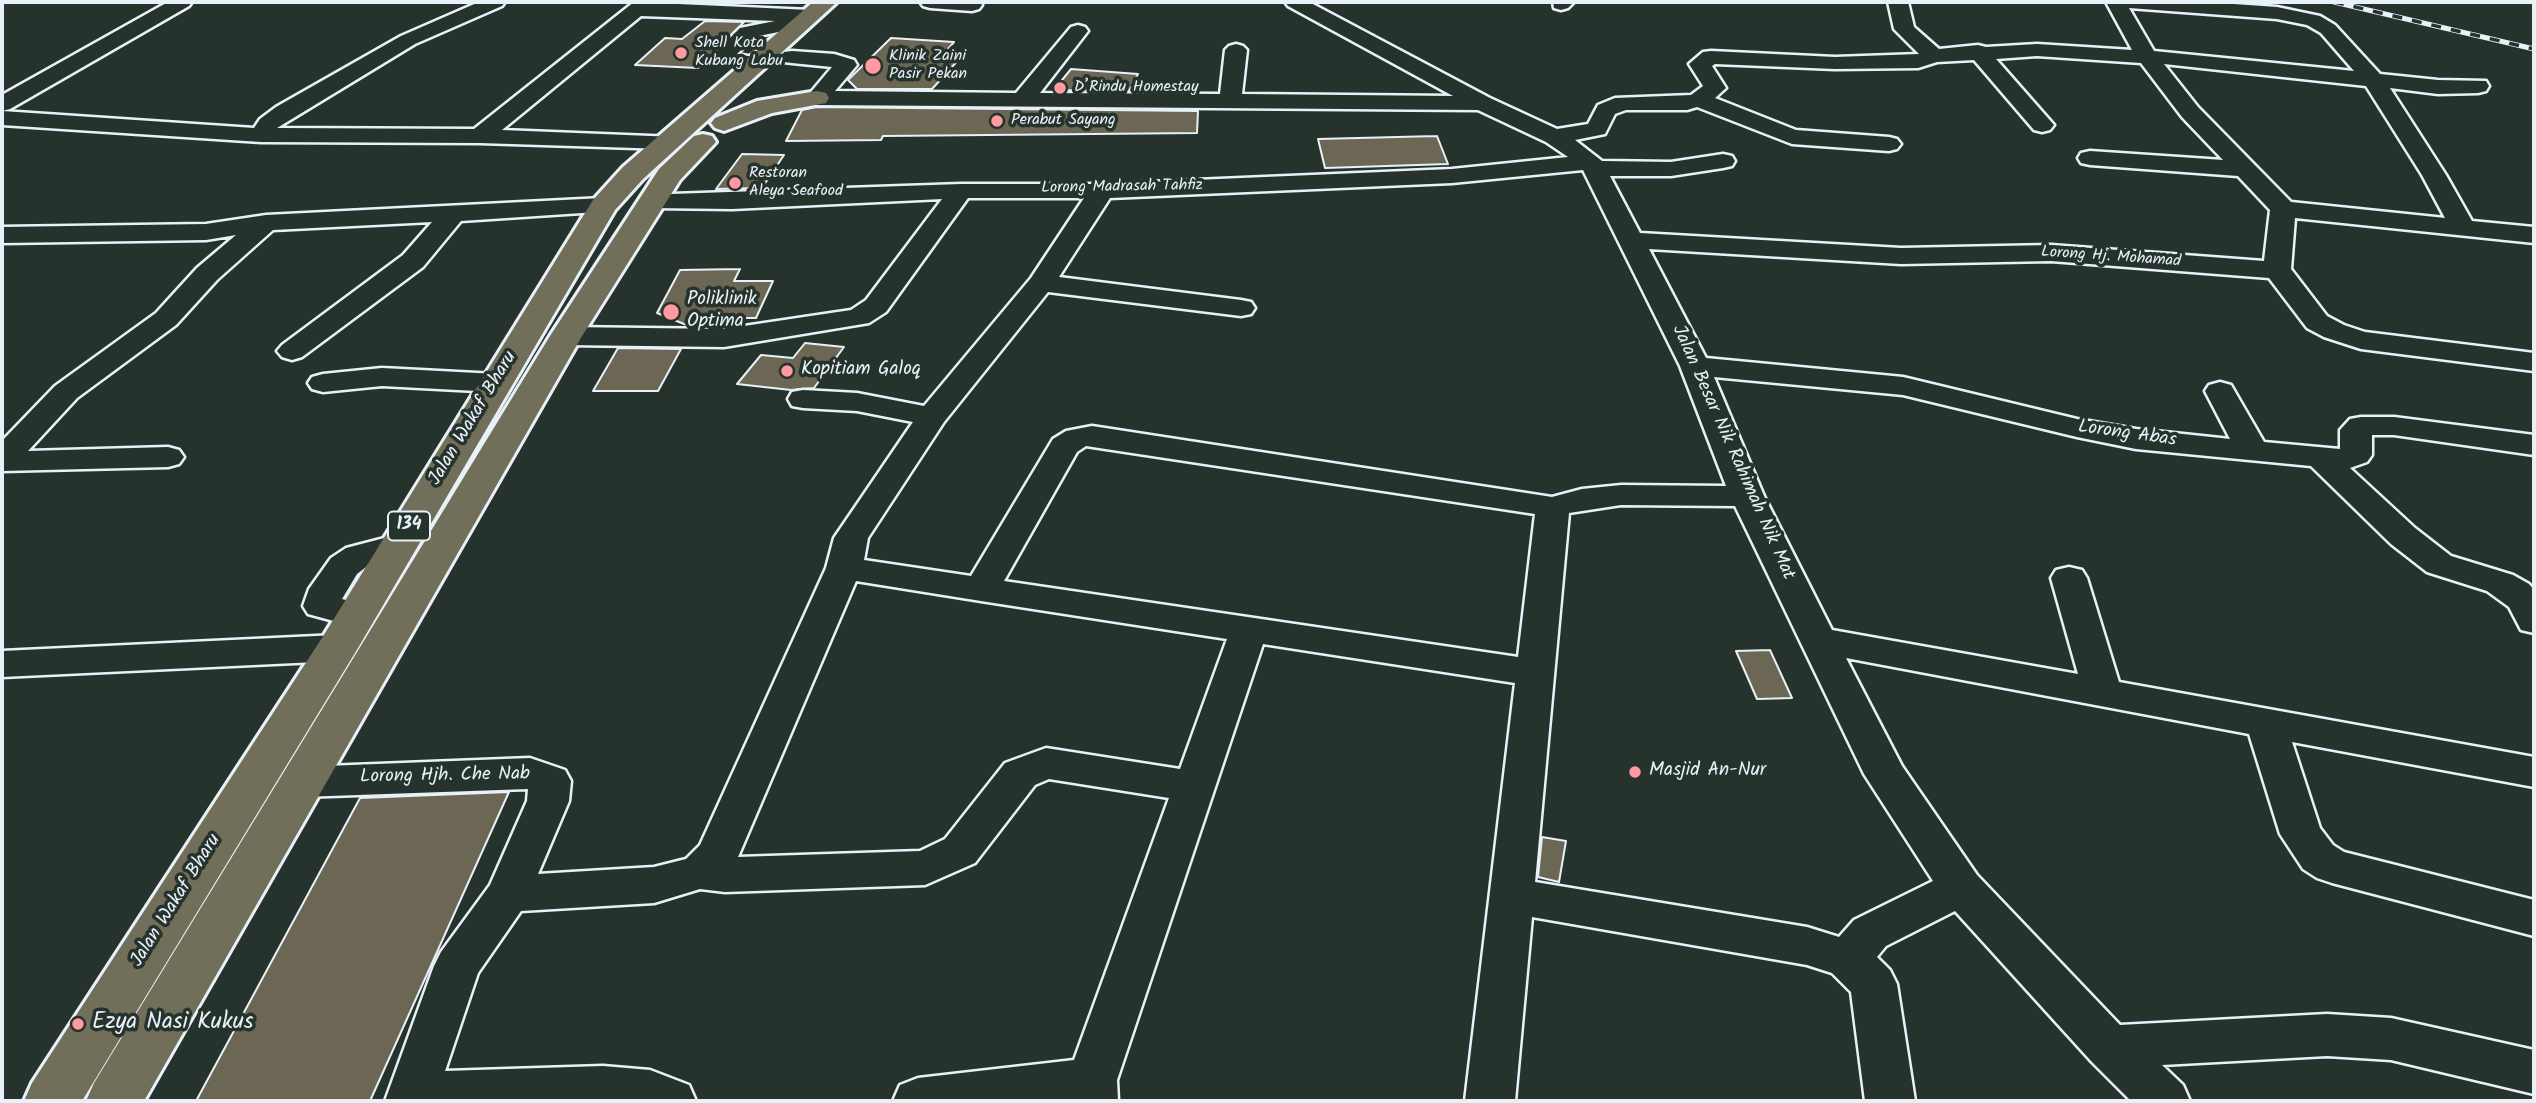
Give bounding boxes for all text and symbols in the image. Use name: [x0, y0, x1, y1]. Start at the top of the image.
place label: Shell Kota Kubang Labu: [695, 34, 783, 72]
marker: Shell Kota Kubang Labu: [673, 45, 689, 61]
place label: Klinik Zaini Pasir Pekan: [889, 47, 967, 85]
marker: Klinik Zaini Pasir Pekan: [863, 56, 883, 76]
place label: D’Rindu Homestay: [1074, 78, 1199, 98]
marker: D’Rindu Homestay: [1052, 80, 1068, 96]
place label: Perabut Sayang: [1011, 111, 1116, 131]
marker: Perabut Sayang: [989, 113, 1005, 129]
place label: Restoran Aleya Seafood: [749, 164, 843, 202]
marker: Restoran Aleya Seafood: [727, 175, 743, 191]
street label: Lorong Madrasah Tahfiz: [1041, 177, 1203, 199]
street label: Lorong Hj. Mohamad: [2040, 244, 2182, 272]
place label: Poliklinik Optima: [687, 290, 757, 334]
marker: Poliklinik Optima: [661, 302, 681, 322]
street label: Jalan Besar Nik Rahimah Nik Mat: [1665, 322, 1799, 584]
street label: Jalan Wakaf Bharu: [425, 348, 523, 490]
place label: Kopitiam Galoq: [801, 360, 921, 382]
marker: Kopitiam Galoq: [779, 363, 795, 379]
street label: Lorong Abas: [2076, 417, 2178, 453]
road number: 134: [388, 512, 430, 540]
place label: Masjid An-Nur: [1649, 761, 1766, 783]
street label: Lorong Hjh. Che Nab: [360, 764, 530, 790]
marker: Masjid An-Nur: [1627, 764, 1643, 780]
street label: Jalan Wakaf Bharu: [127, 830, 227, 972]
place label: Ezya Nasi Kukus: [92, 1010, 254, 1038]
marker: Ezya Nasi Kukus: [70, 1016, 86, 1032]

